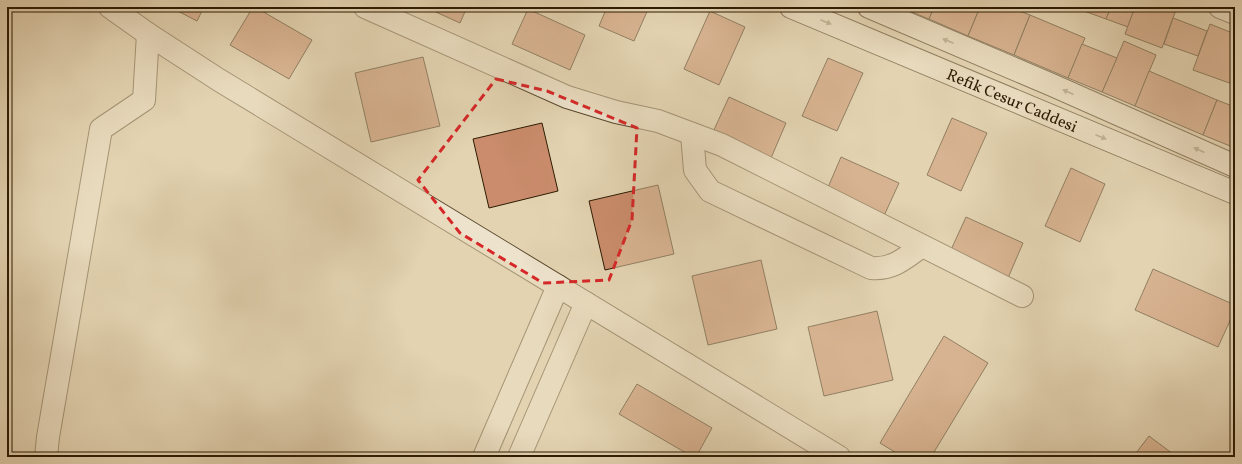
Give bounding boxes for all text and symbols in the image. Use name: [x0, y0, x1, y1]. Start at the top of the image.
one-way arrow: [821, 19, 832, 25]
one-way arrow: [943, 38, 954, 44]
street label: Refik Cesur Caddesi: [943, 64, 1080, 139]
one-way arrow: [1062, 89, 1073, 95]
one-way arrow: [1096, 134, 1107, 140]
one-way arrow: [1193, 147, 1205, 153]

